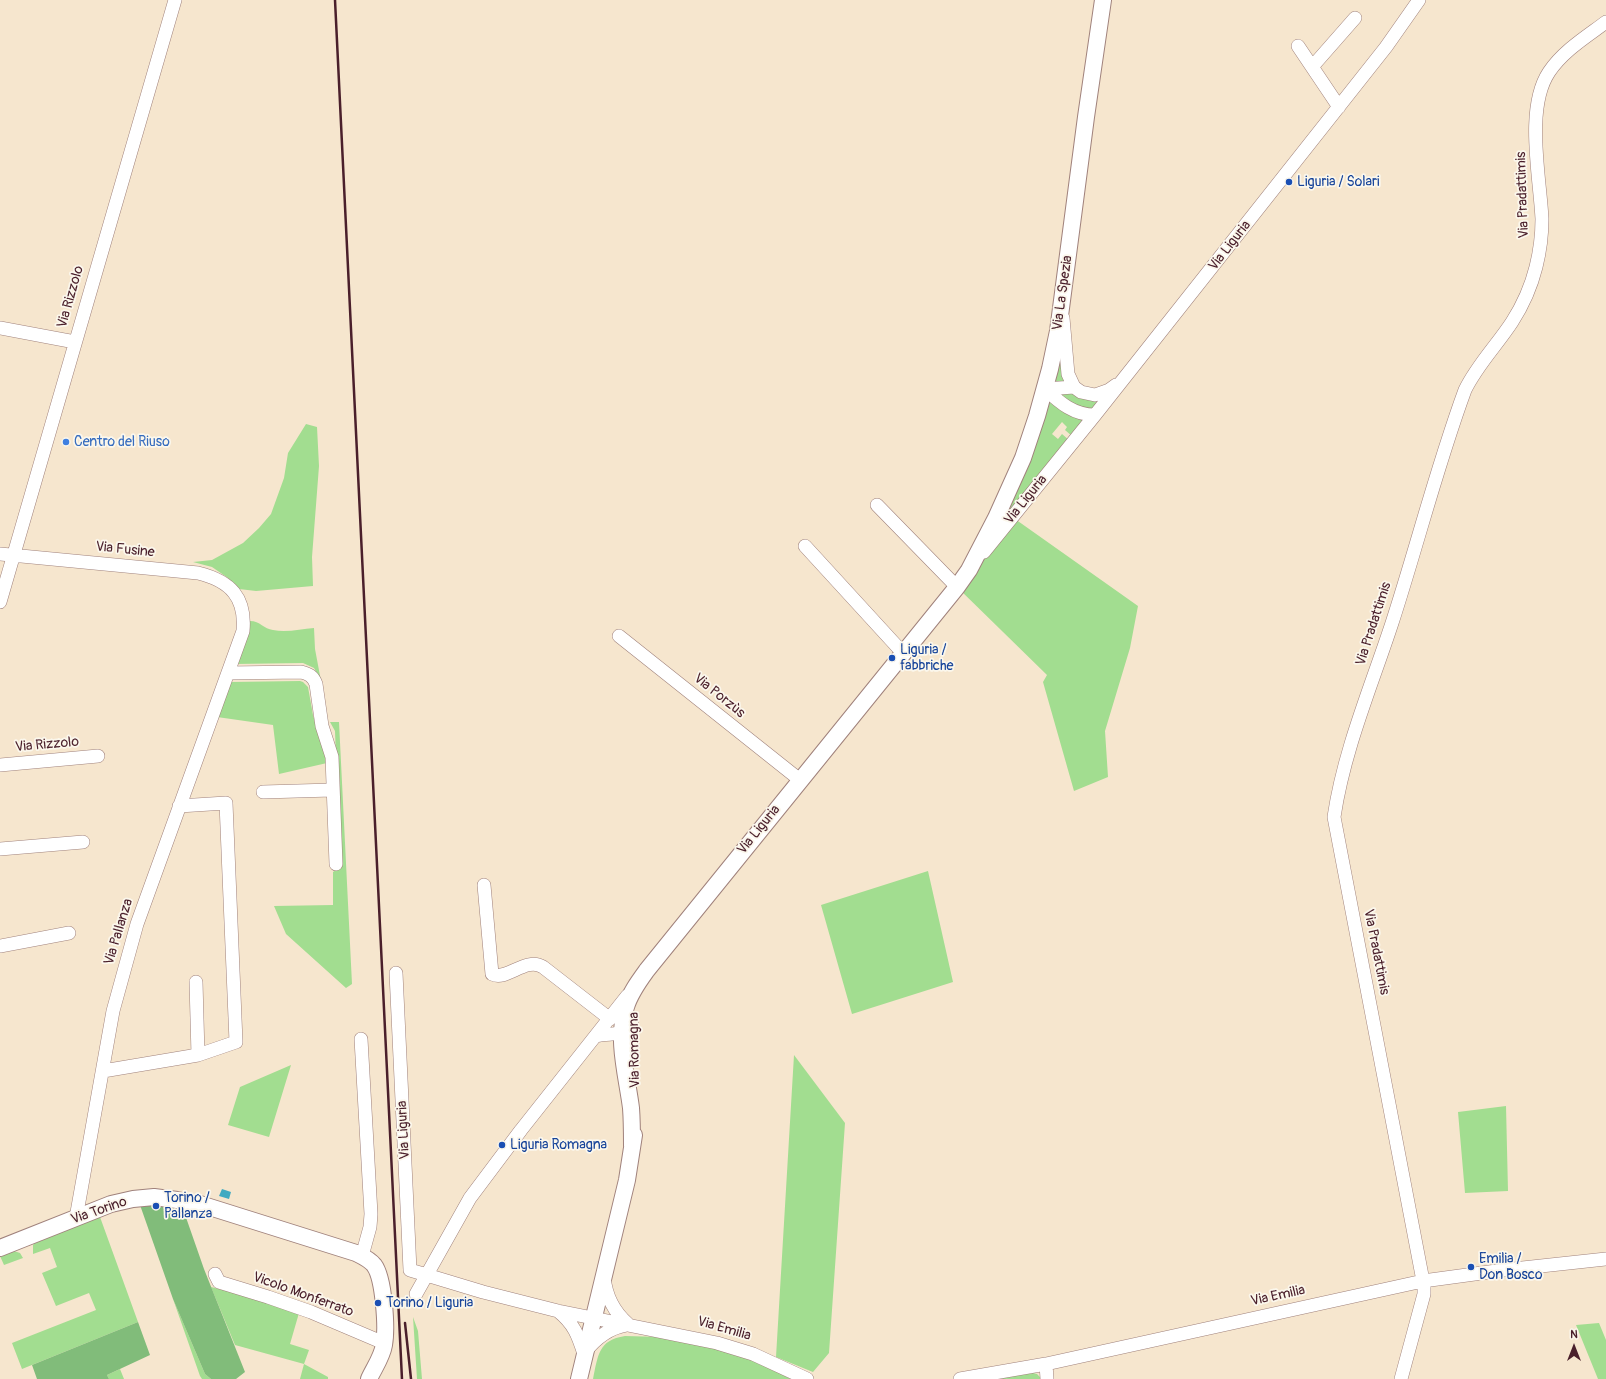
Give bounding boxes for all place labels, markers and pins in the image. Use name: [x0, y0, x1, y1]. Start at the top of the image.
place label: Liguria / Solari: [1297, 174, 1380, 190]
marker: Liguria / Solari: [1284, 177, 1294, 187]
place label: Centro del Riuso: [74, 434, 170, 450]
marker: Centro del Riuso: [61, 437, 71, 447]
place label: Liguria / fabbriche: [900, 642, 953, 674]
marker: Liguria / fabbriche: [887, 653, 897, 663]
place label: Liguria Romagna: [510, 1137, 607, 1153]
marker: Liguria Romagna: [497, 1140, 507, 1150]
place label: Torino / Pallanza: [164, 1190, 212, 1222]
marker: Torino / Pallanza: [151, 1201, 161, 1211]
place label: Emilia / Don Bosco: [1479, 1251, 1542, 1284]
marker: Emilia / Don Bosco: [1466, 1262, 1476, 1272]
place label: Torino / Liguria: [386, 1295, 473, 1311]
marker: Torino / Liguria: [373, 1298, 383, 1308]

